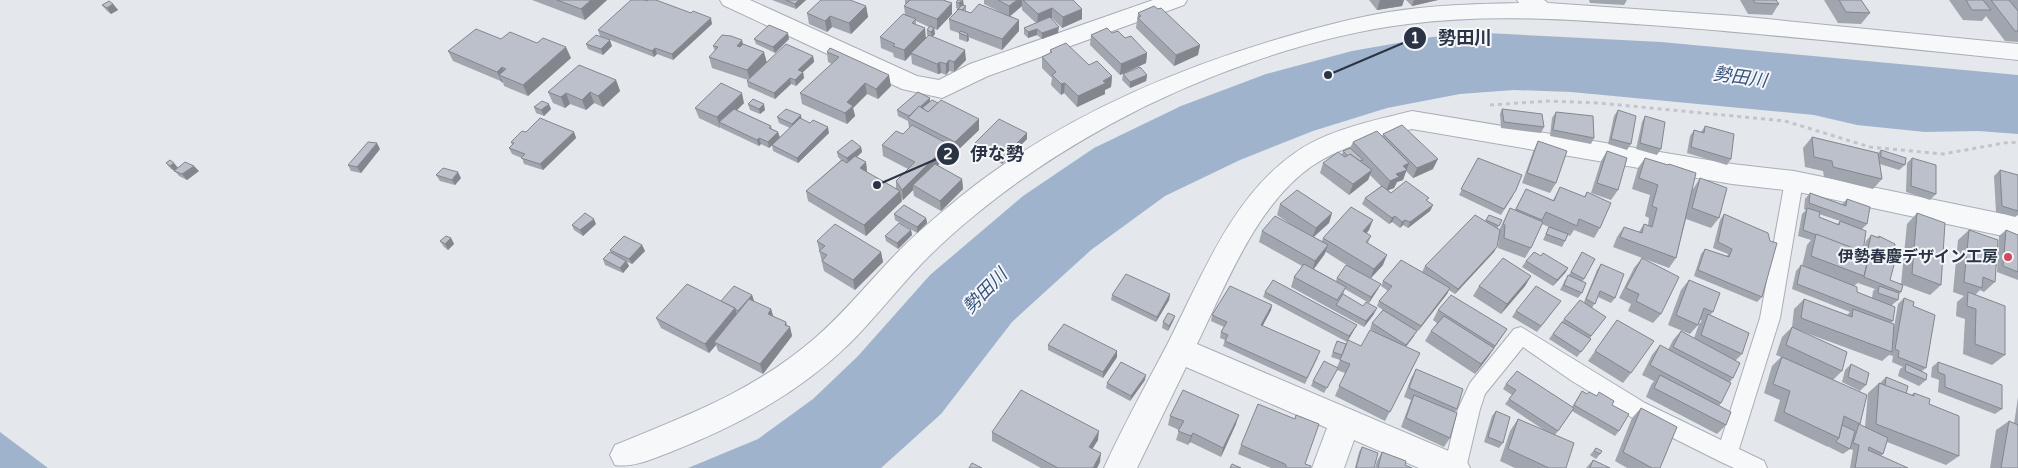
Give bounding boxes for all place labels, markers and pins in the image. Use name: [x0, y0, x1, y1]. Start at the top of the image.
callout: 勢田川: [1403, 21, 1502, 54]
callout: 伊な勢: [935, 138, 1034, 171]
place label: 伊勢春慶デザイン工房: [1837, 247, 1998, 267]
marker: 伊勢春慶デザイン工房: [2002, 251, 2014, 263]

